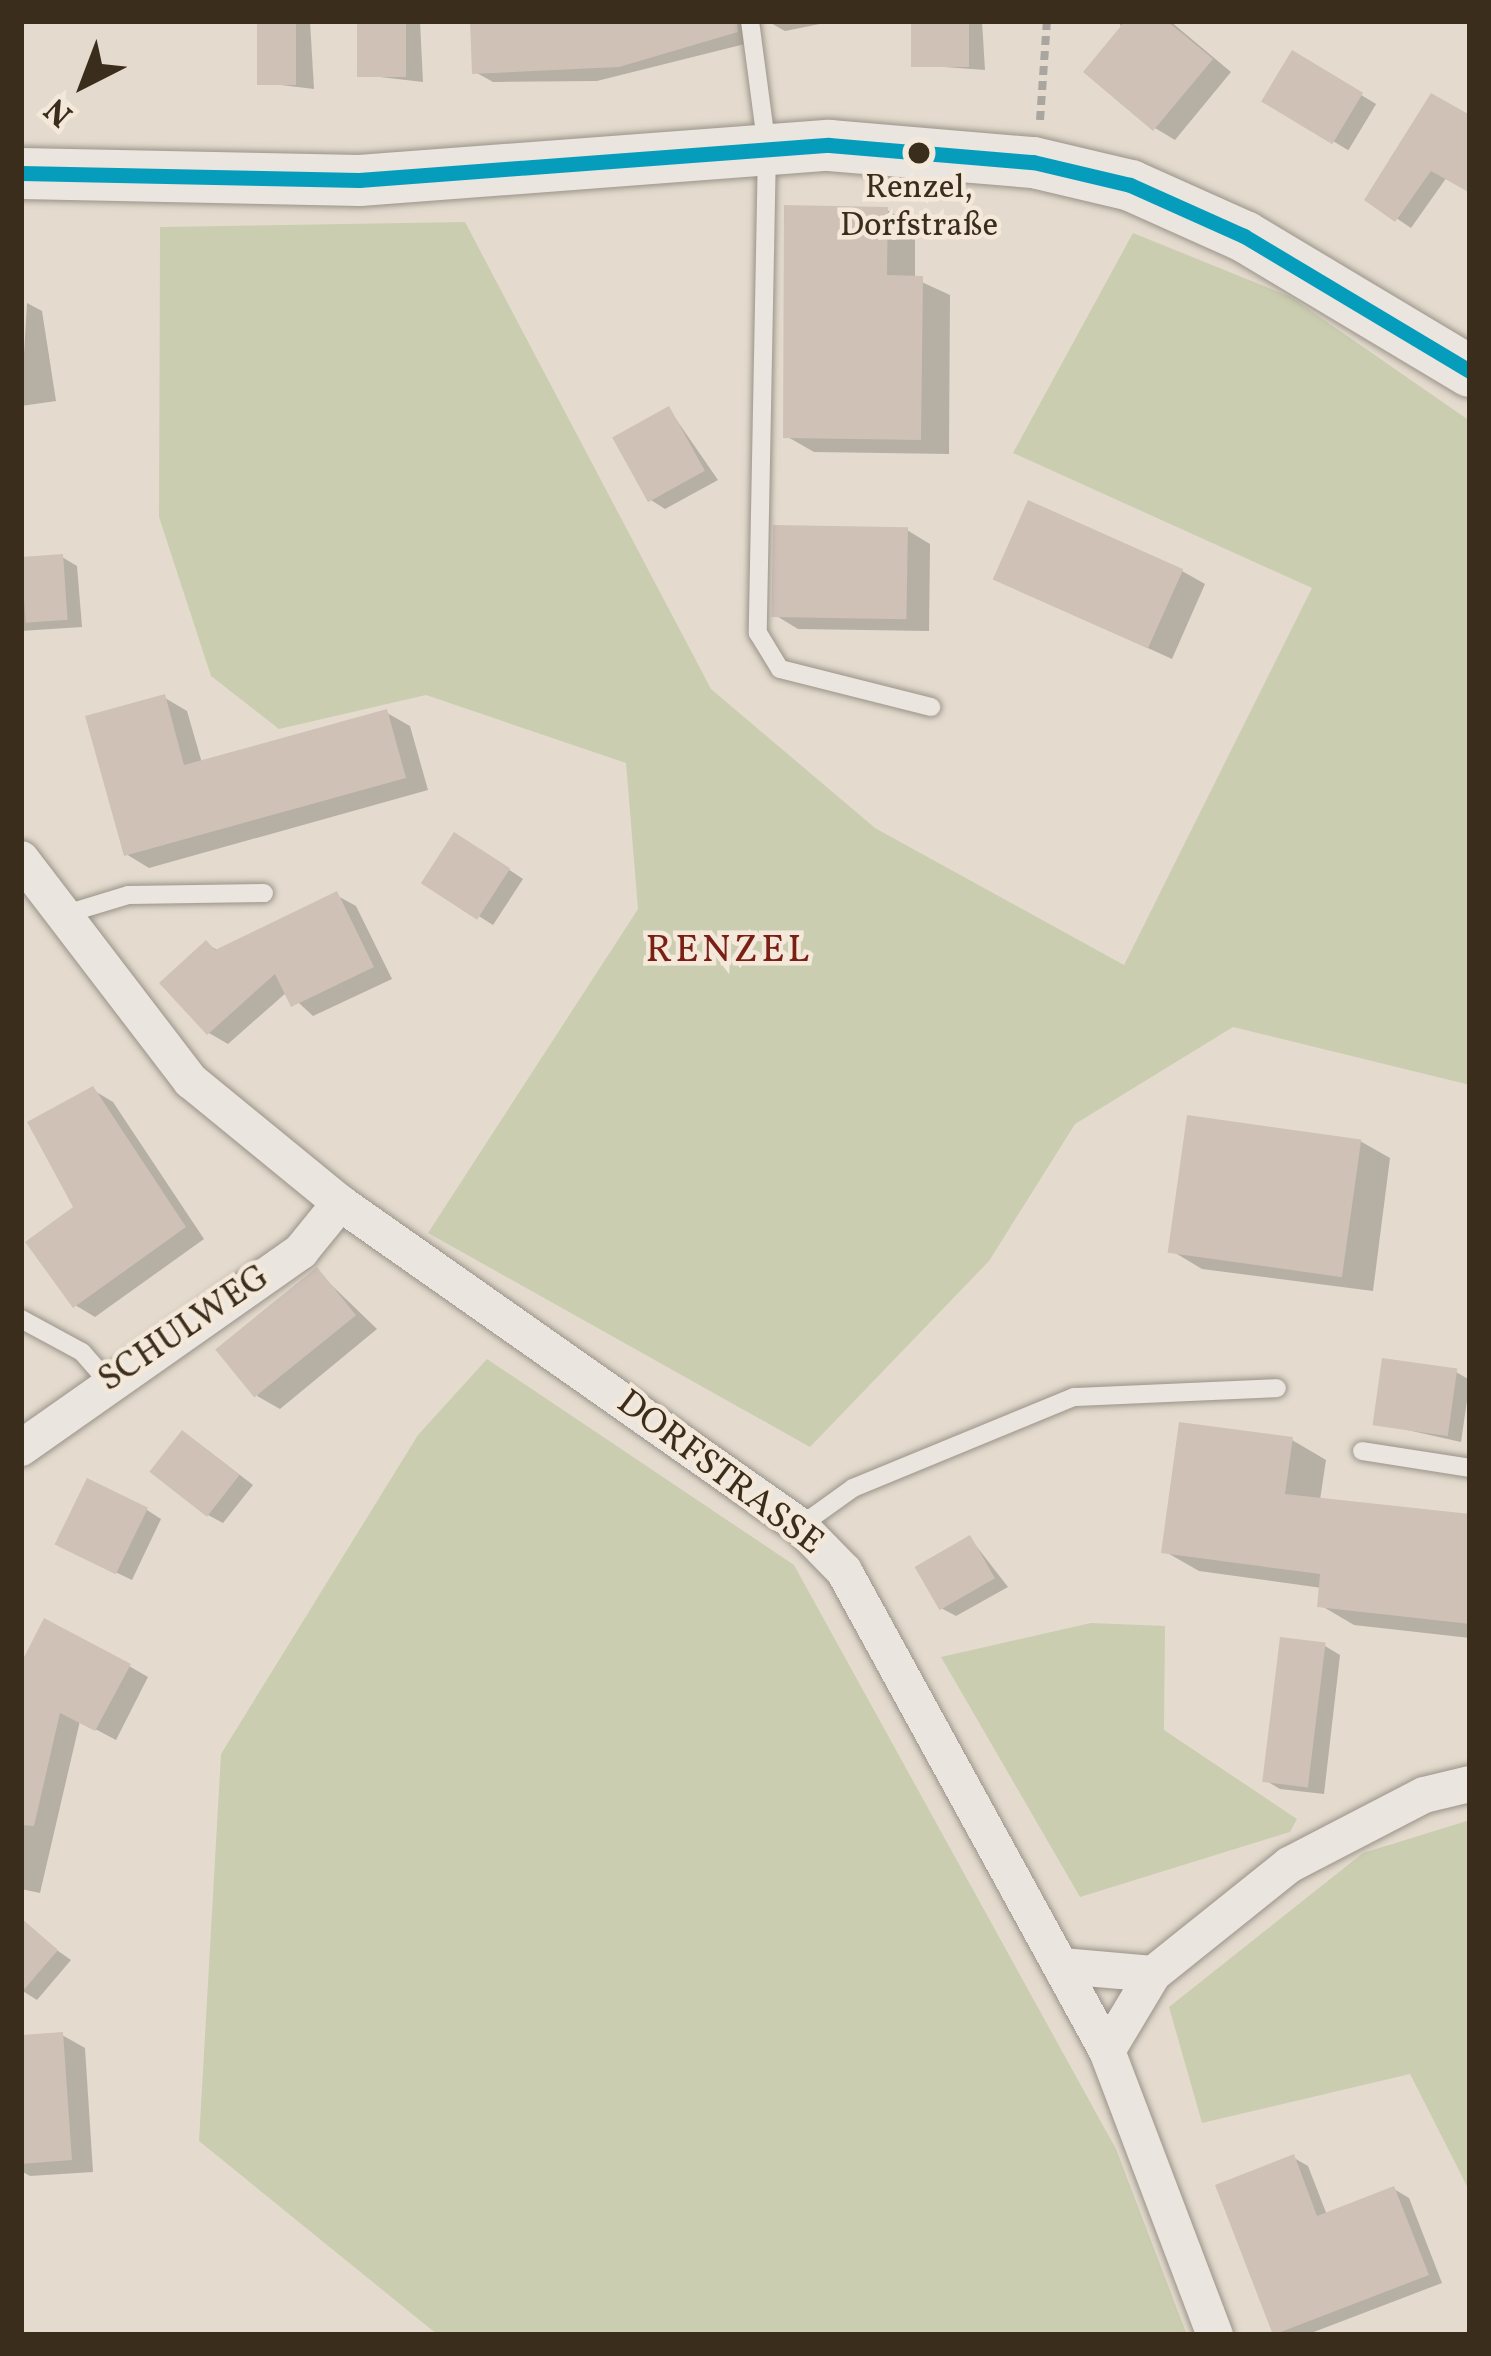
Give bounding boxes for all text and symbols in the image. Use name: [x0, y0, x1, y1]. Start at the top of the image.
north arrow: [24, 24, 144, 144]
text: N: [36, 86, 84, 136]
marker: Renzel, Dorfstraße: [908, 142, 930, 164]
place label: Renzel, Dorfstraße: [840, 170, 998, 248]
district label: RENZEL: [646, 928, 812, 974]
street label: SCHULWEG: [91, 1257, 279, 1403]
street label: DORFSTRASSE: [607, 1382, 831, 1566]

